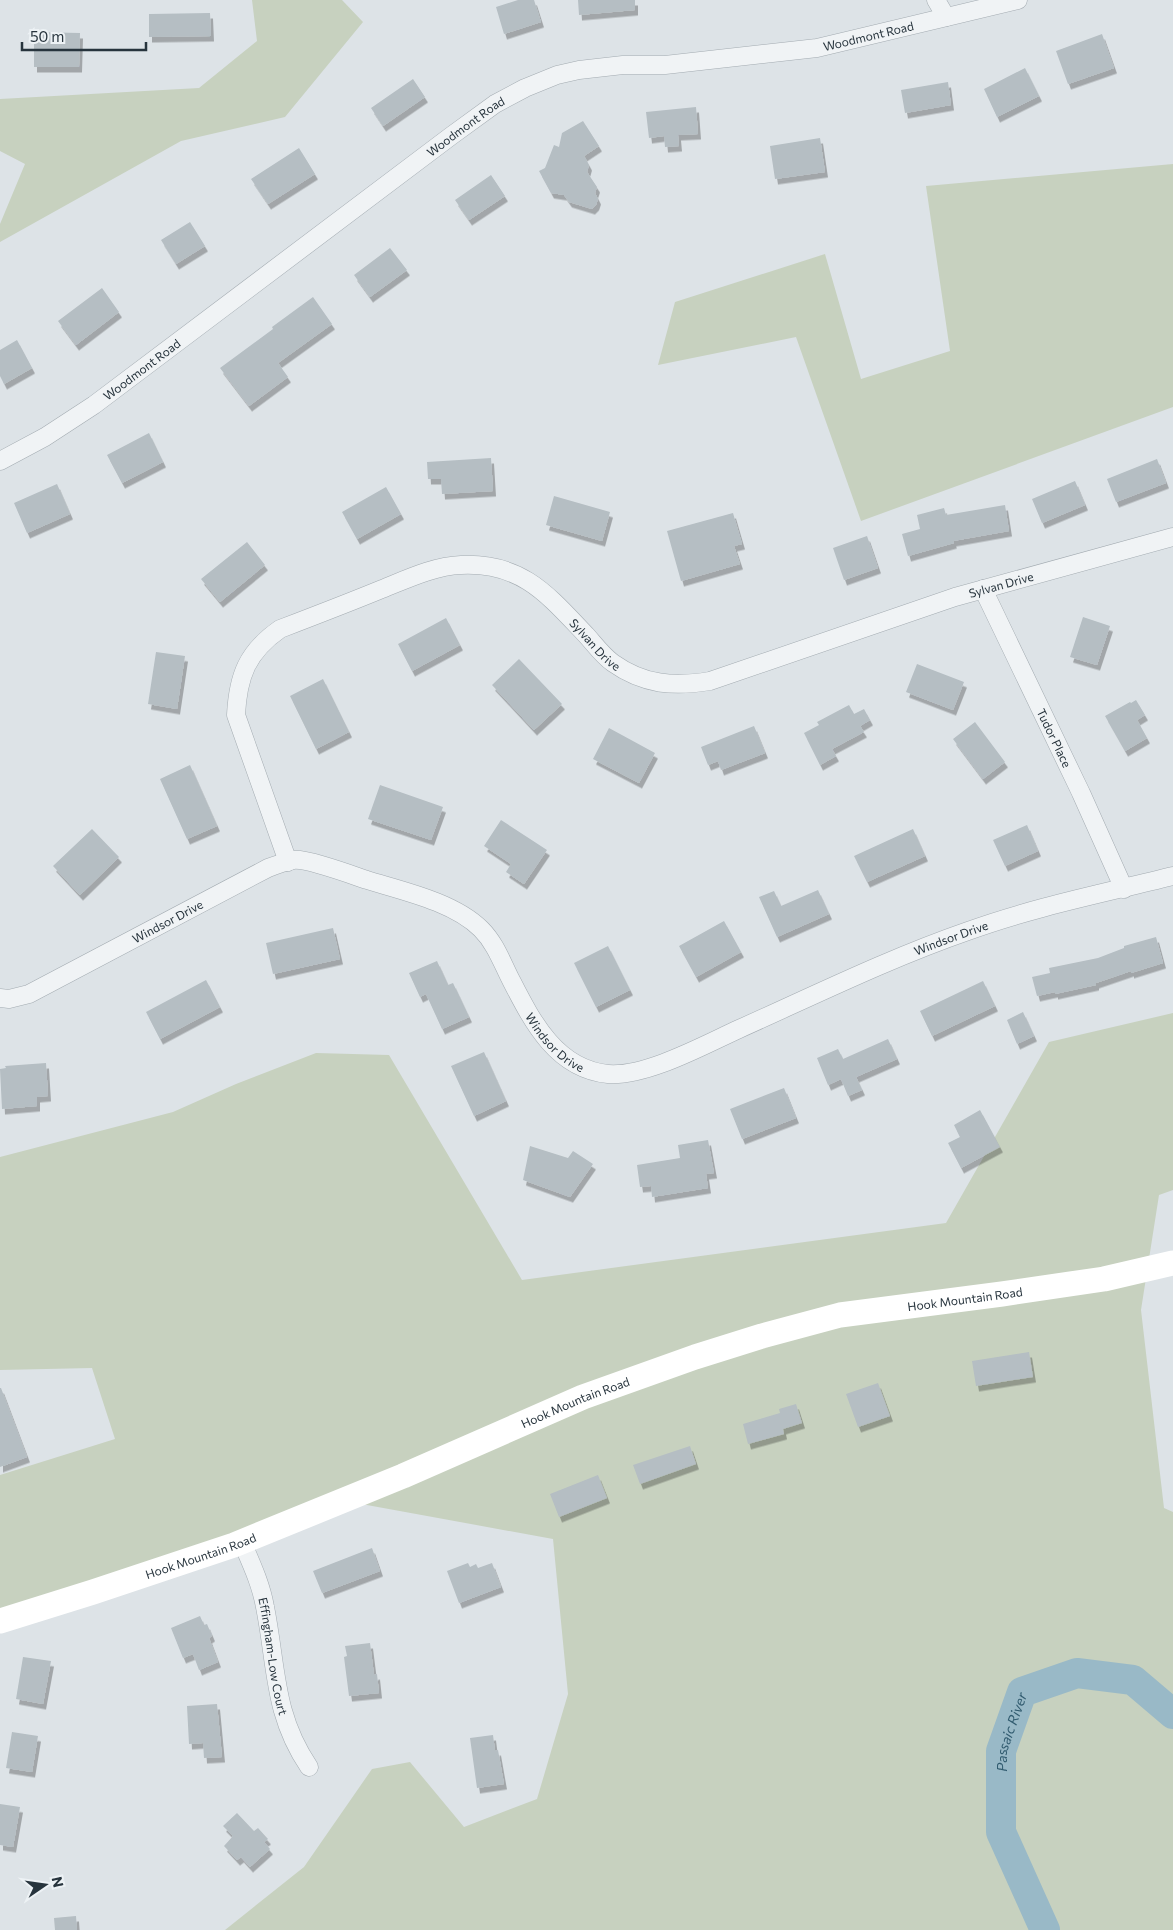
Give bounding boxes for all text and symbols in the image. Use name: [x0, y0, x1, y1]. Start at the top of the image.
street label: Woodmont Road: [822, 18, 915, 53]
scale bar: [22, 20, 146, 52]
text: 50 m: [30, 27, 64, 45]
street label: Woodmont Road: [424, 93, 507, 159]
street label: Woodmont Road: [100, 336, 183, 403]
street label: Sylvan Drive: [967, 569, 1035, 600]
street label: Sylvan Drive: [567, 616, 623, 673]
street label: Tudor Place: [1034, 706, 1075, 770]
street label: Windsor Drive: [130, 897, 205, 945]
street label: Windsor Drive: [912, 918, 990, 958]
street label: Windsor Drive: [523, 1010, 586, 1074]
street label: Hook Mountain Road: [906, 1284, 1023, 1313]
street label: Hook Mountain Road: [519, 1374, 631, 1430]
street label: Hook Mountain Road: [144, 1530, 258, 1581]
street label: Effingham-Low Court: [256, 1596, 291, 1717]
water label: Passaic River: [993, 1690, 1030, 1772]
north arrow: [20, 1860, 70, 1910]
text: N: [49, 1875, 68, 1889]

